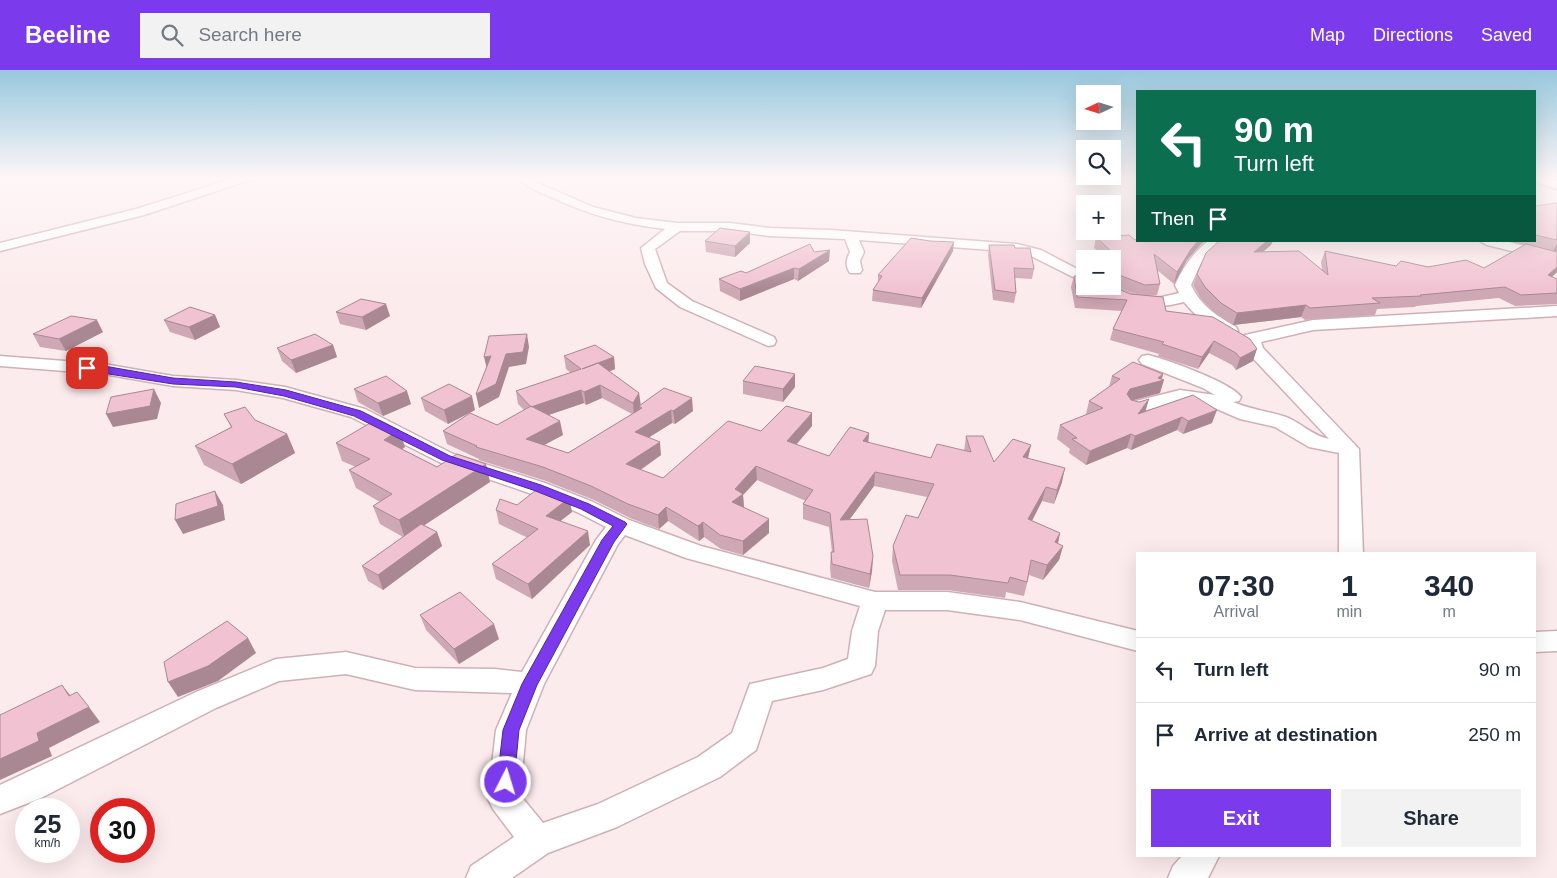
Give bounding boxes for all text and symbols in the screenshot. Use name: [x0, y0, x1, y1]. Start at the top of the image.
search box: [140, 13, 490, 58]
text: Beeline: [25, 21, 110, 48]
icon: search: [158, 21, 186, 49]
text: Search here: [198, 24, 302, 45]
text: Map: [1310, 25, 1345, 45]
text: Directions: [1373, 25, 1453, 45]
text: Saved: [1481, 25, 1532, 45]
north arrow: [1076, 85, 1121, 130]
map controls: [1076, 85, 1121, 295]
icon: left: [1151, 110, 1216, 175]
text: 90 m: [1234, 110, 1314, 149]
button: search: [1076, 140, 1121, 185]
text: Turn left: [1234, 151, 1314, 176]
button: +: [1076, 195, 1121, 240]
icon: arrive: [1204, 205, 1232, 233]
text: Then: [1151, 208, 1194, 229]
button: −: [1076, 250, 1121, 295]
pin: [66, 347, 108, 389]
icon: arrive: [73, 354, 101, 382]
text: 07:30: [1198, 569, 1275, 602]
text: 1: [1341, 569, 1358, 602]
text: 340: [1424, 569, 1474, 602]
text: Arrival: [1214, 603, 1259, 620]
text: min: [1336, 603, 1362, 620]
text: m: [1442, 603, 1456, 620]
icon: left: [1151, 656, 1179, 684]
text: Turn left: [1194, 659, 1269, 680]
text: 90 m: [1479, 659, 1521, 680]
icon: arrive: [1151, 721, 1179, 749]
text: Arrive at destination: [1194, 724, 1378, 745]
text: 250 m: [1468, 724, 1521, 745]
position arrow: [479, 755, 531, 807]
button: Exit: [1151, 789, 1331, 847]
button: Share: [1341, 789, 1521, 847]
speed limit sign: 30: [90, 798, 155, 863]
text: 25: [34, 810, 61, 838]
text: km/h: [34, 836, 61, 850]

